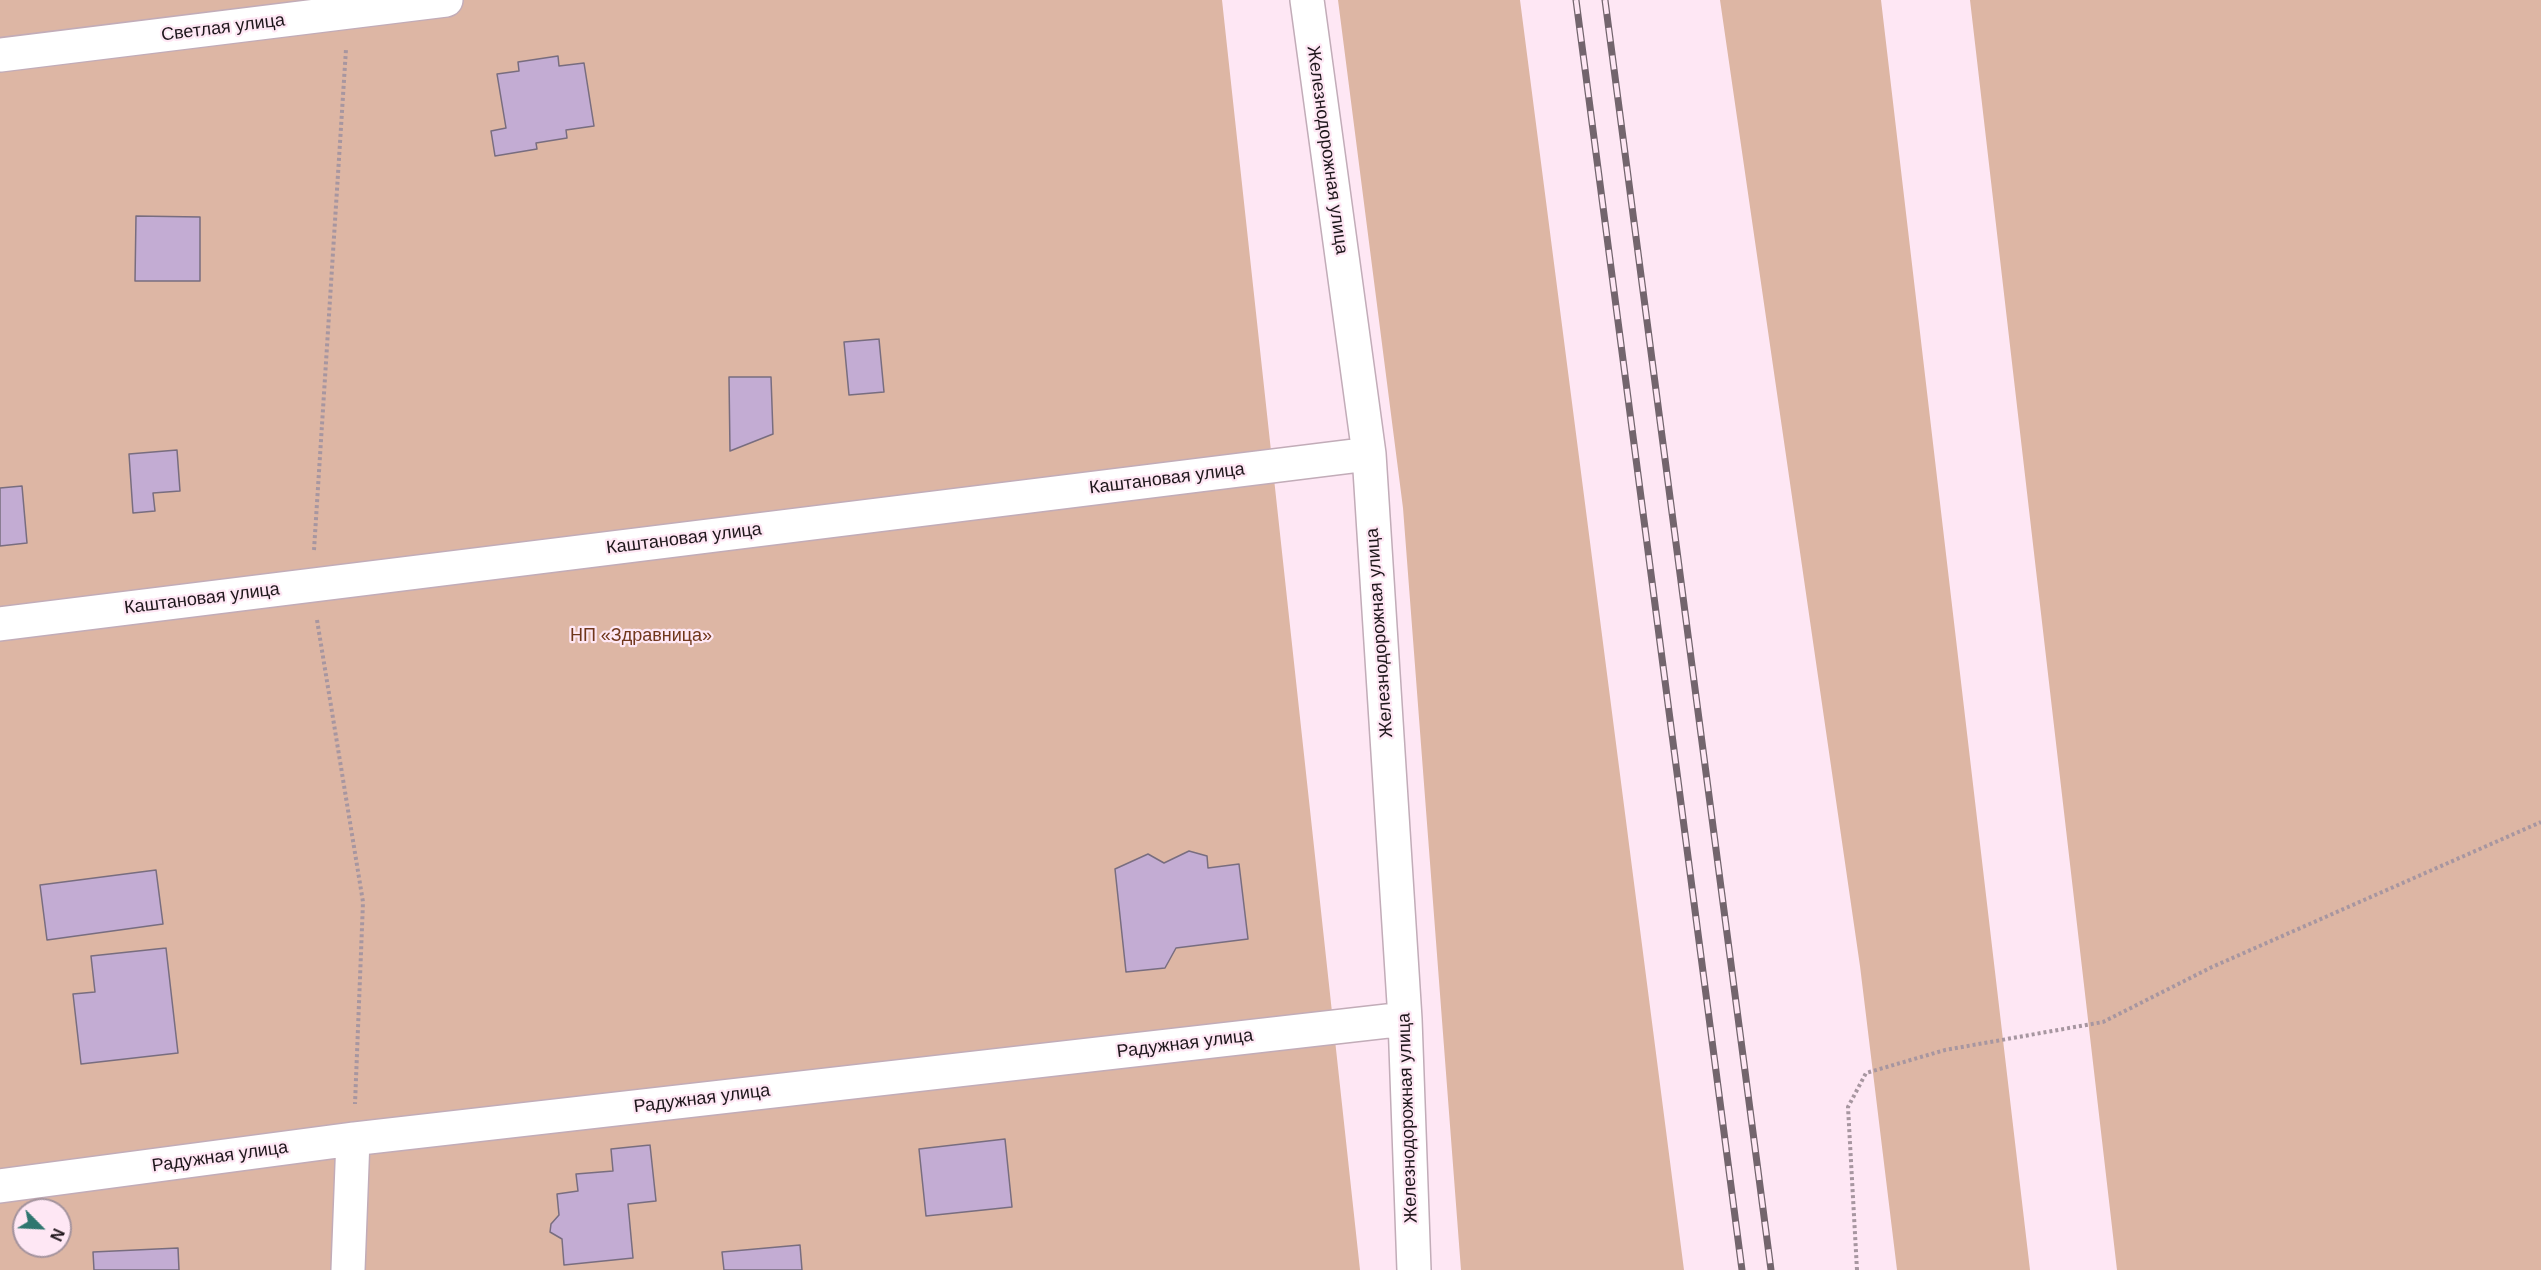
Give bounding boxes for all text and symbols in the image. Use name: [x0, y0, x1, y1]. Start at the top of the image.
street label: Светлая улица: [160, 10, 286, 46]
street label: Железнодорожная улица: [1302, 44, 1352, 256]
street label: Каштановая улица: [1088, 459, 1246, 499]
street label: Каштановая улица: [605, 519, 763, 559]
street label: Железнодорожная улица: [1362, 527, 1398, 739]
street label: Каштановая улица: [123, 579, 281, 619]
park label: НП «Здравница»: [570, 625, 712, 647]
street label: Железнодорожная улица: [1394, 1013, 1422, 1223]
street label: Радужная улица: [1116, 1025, 1254, 1063]
street label: Радужная улица: [633, 1080, 771, 1118]
street label: Радужная улица: [150, 1137, 290, 1177]
north arrow: [12, 1198, 72, 1258]
text: N: [47, 1226, 67, 1243]

